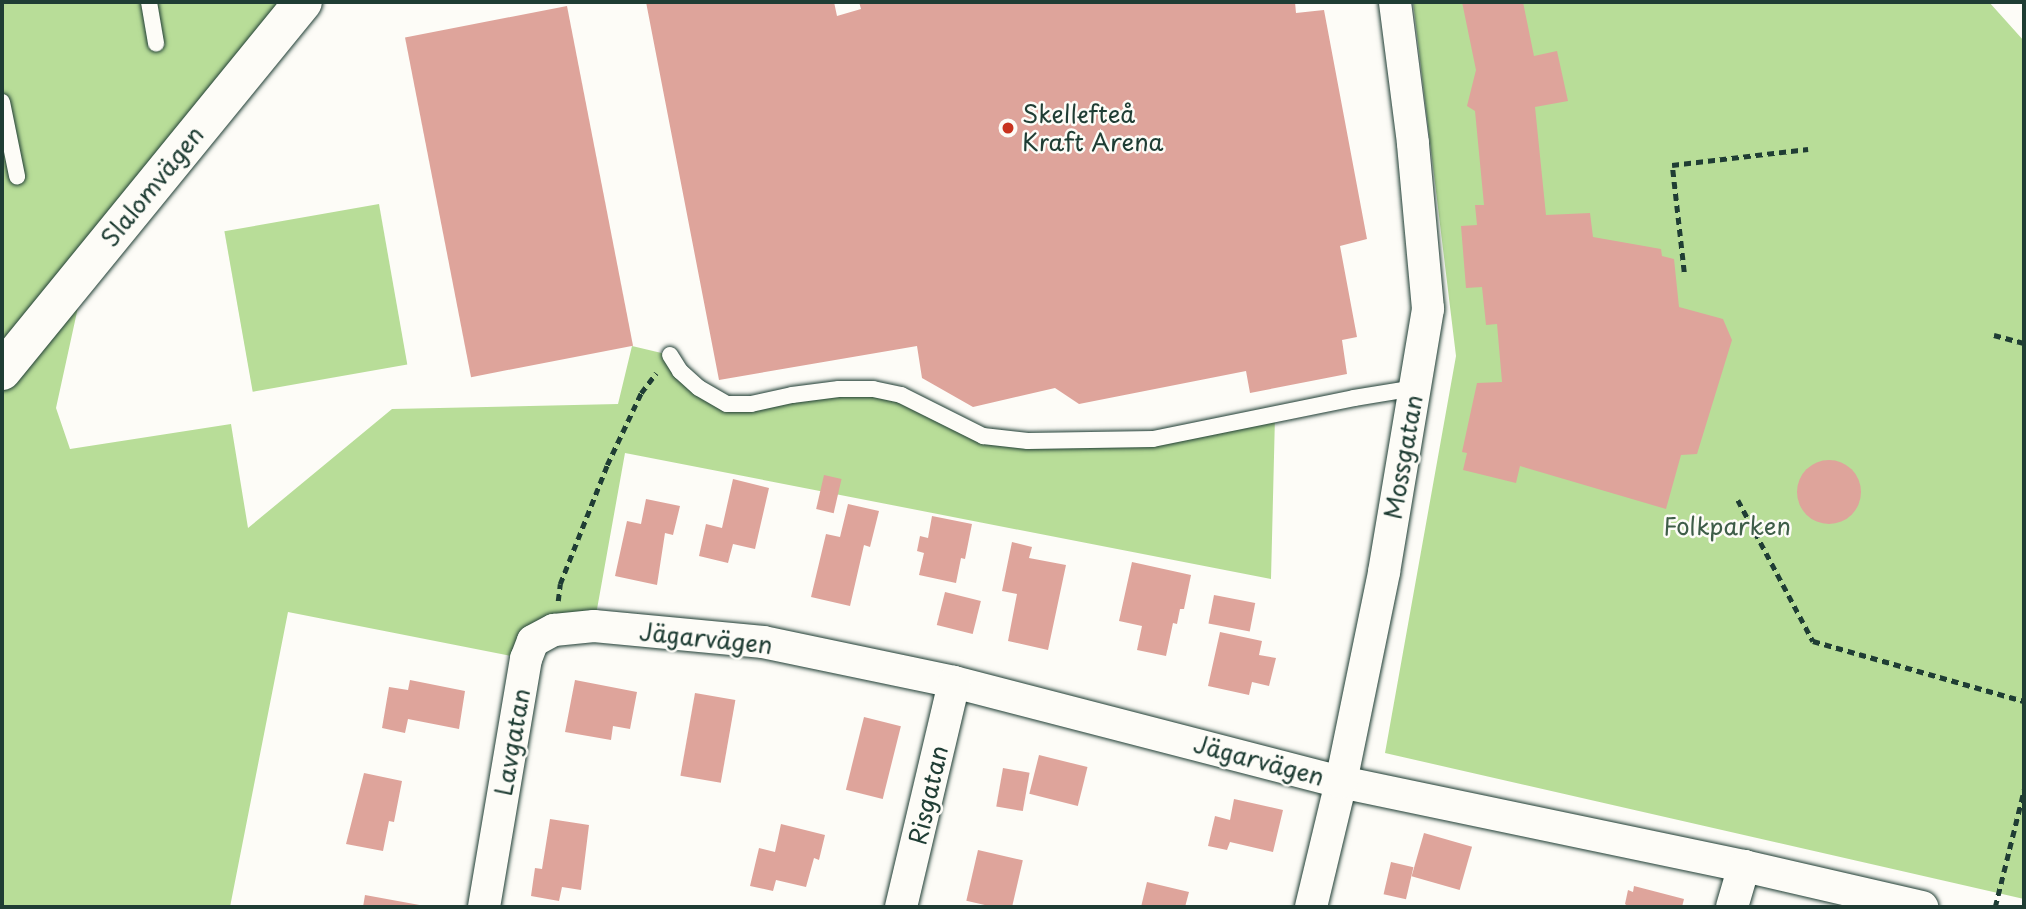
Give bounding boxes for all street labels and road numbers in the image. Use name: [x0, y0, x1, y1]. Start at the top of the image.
street label: Slalomvägen: [95, 120, 209, 252]
street label: Mossgatan: [1378, 393, 1428, 521]
street label: Jägarvägen: [638, 617, 774, 659]
street label: Lavgatan: [488, 686, 536, 798]
street label: Jägarvägen: [1191, 729, 1327, 791]
street label: Risgatan: [903, 743, 953, 847]

